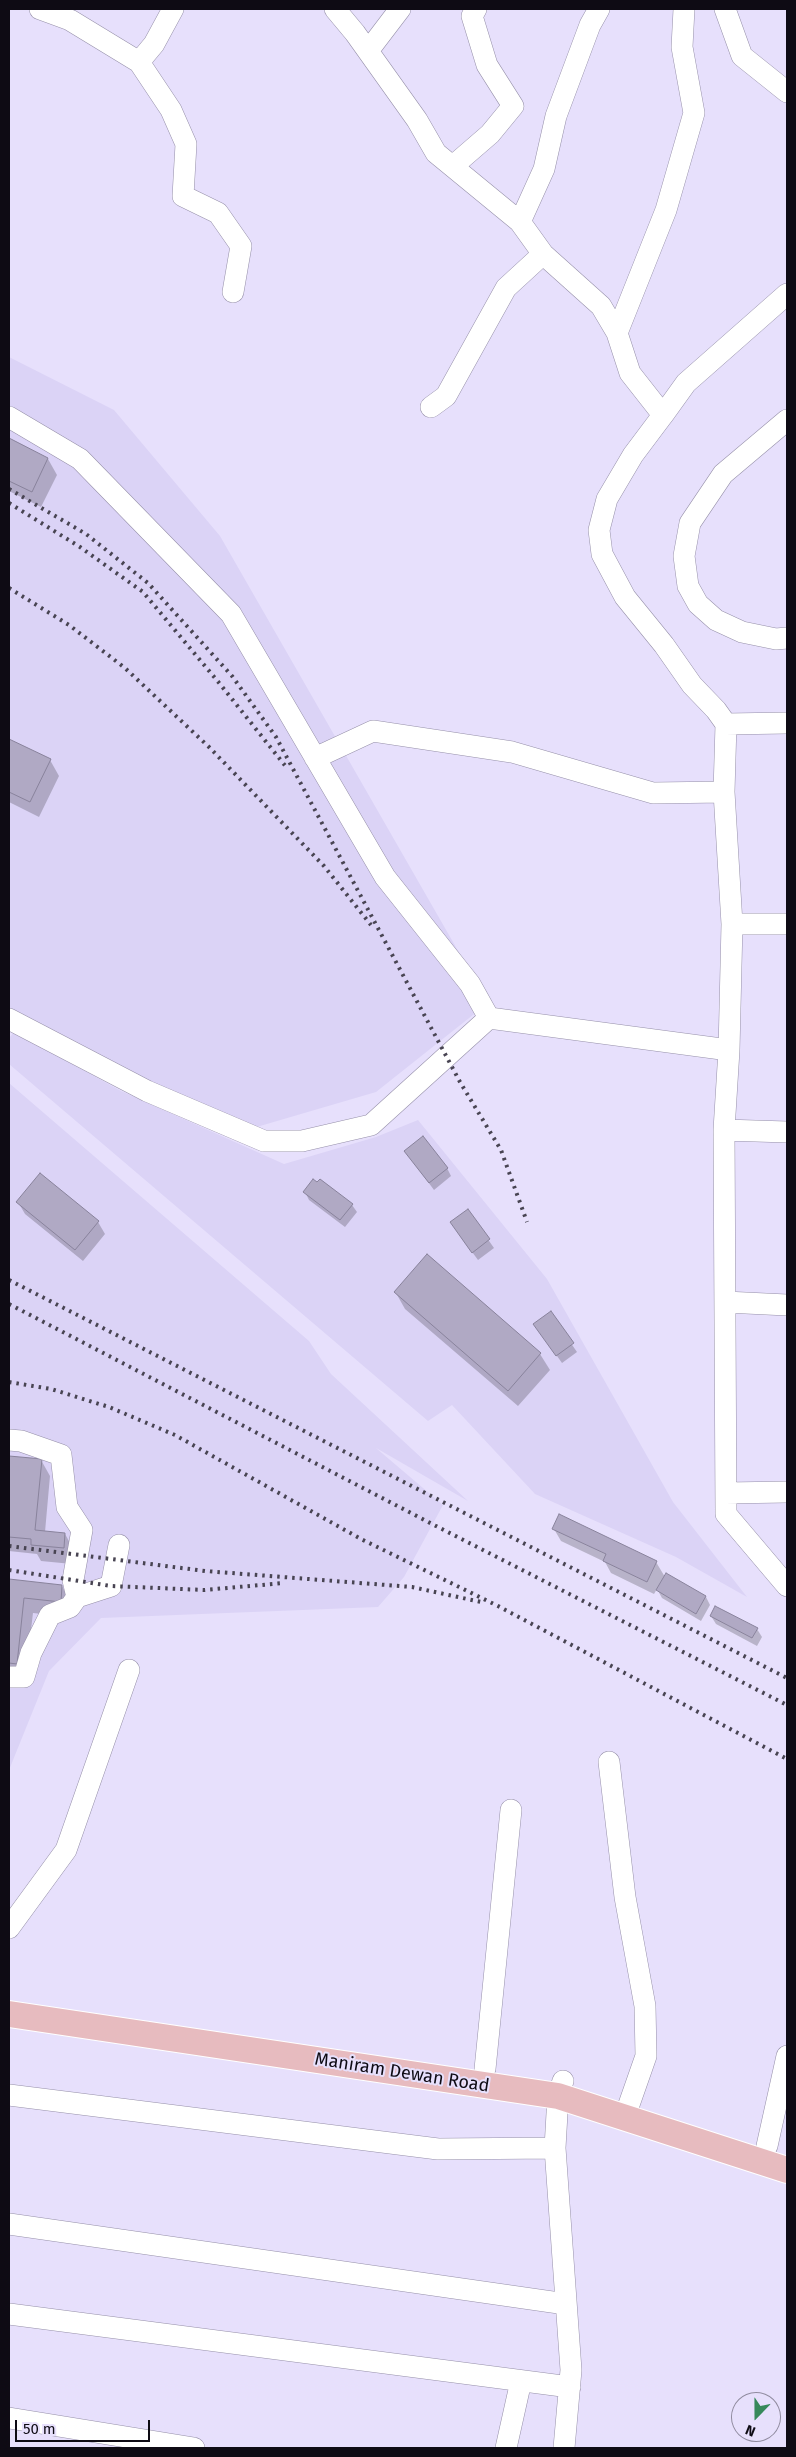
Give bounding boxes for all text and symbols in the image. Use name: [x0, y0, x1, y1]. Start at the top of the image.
street label: Maniram Dewan Road: [313, 2049, 491, 2097]
north arrow: [731, 2392, 781, 2442]
scale bar: [18, 2410, 152, 2442]
text: 50 m: [23, 2420, 56, 2438]
text: N: [743, 2421, 758, 2440]

